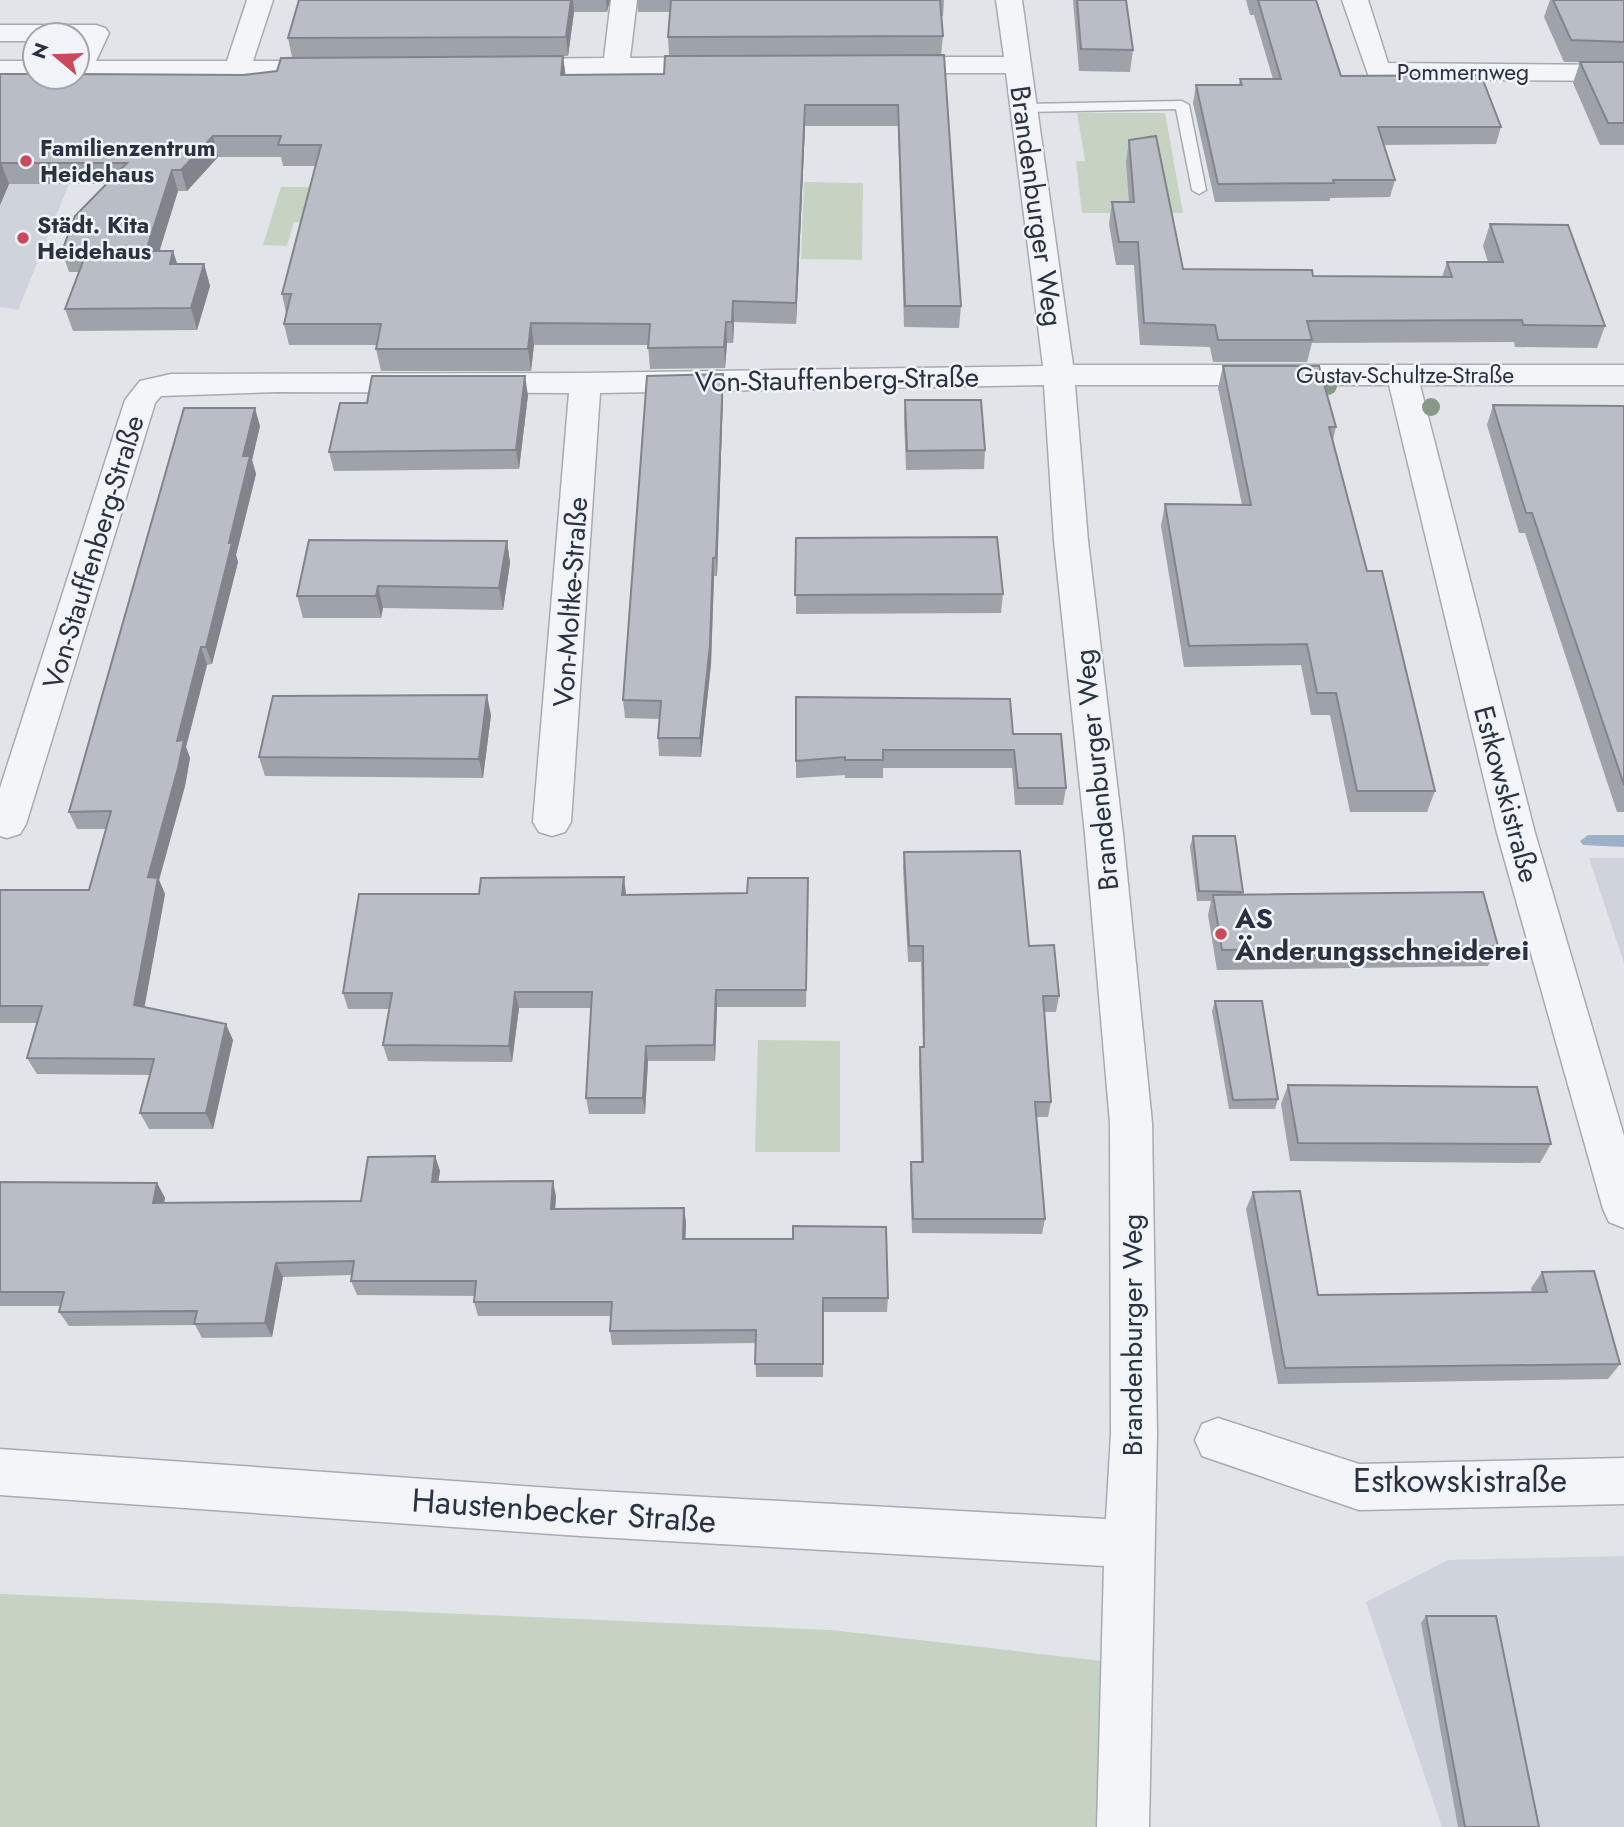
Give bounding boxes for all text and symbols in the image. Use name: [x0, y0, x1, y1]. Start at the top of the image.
north arrow: [21, 21, 91, 91]
text: N: [25, 39, 56, 62]
street label: Pommernweg: [1397, 55, 1529, 89]
street label: Brandenburger Weg: [999, 83, 1074, 329]
place label: Familienzentrum Heidehaus: [40, 131, 216, 191]
marker: Familienzentrum Heidehaus: [18, 153, 34, 169]
place label: Städt. Kita Heidehaus: [37, 208, 151, 268]
marker: Städt. Kita Heidehaus: [15, 230, 31, 246]
street label: Von-Stauffenberg-Straße: [695, 357, 979, 402]
street label: Gustav-Schultze-Straße: [1296, 358, 1514, 392]
street label: Von-Stauffenberg-Straße: [32, 410, 155, 694]
street label: Von-Moltke-Straße: [543, 495, 598, 709]
street label: Brandenburger Weg: [1063, 647, 1130, 893]
street label: Estkowskistraße: [1463, 701, 1550, 887]
place label: AS Änderungsschneiderei: [1234, 898, 1529, 971]
marker: AS Änderungsschneiderei: [1213, 926, 1229, 942]
street label: Brandenburger Weg: [1112, 1214, 1153, 1456]
street label: Estkowskistraße: [1353, 1457, 1567, 1504]
street label: Haustenbecker Straße: [410, 1476, 718, 1545]

